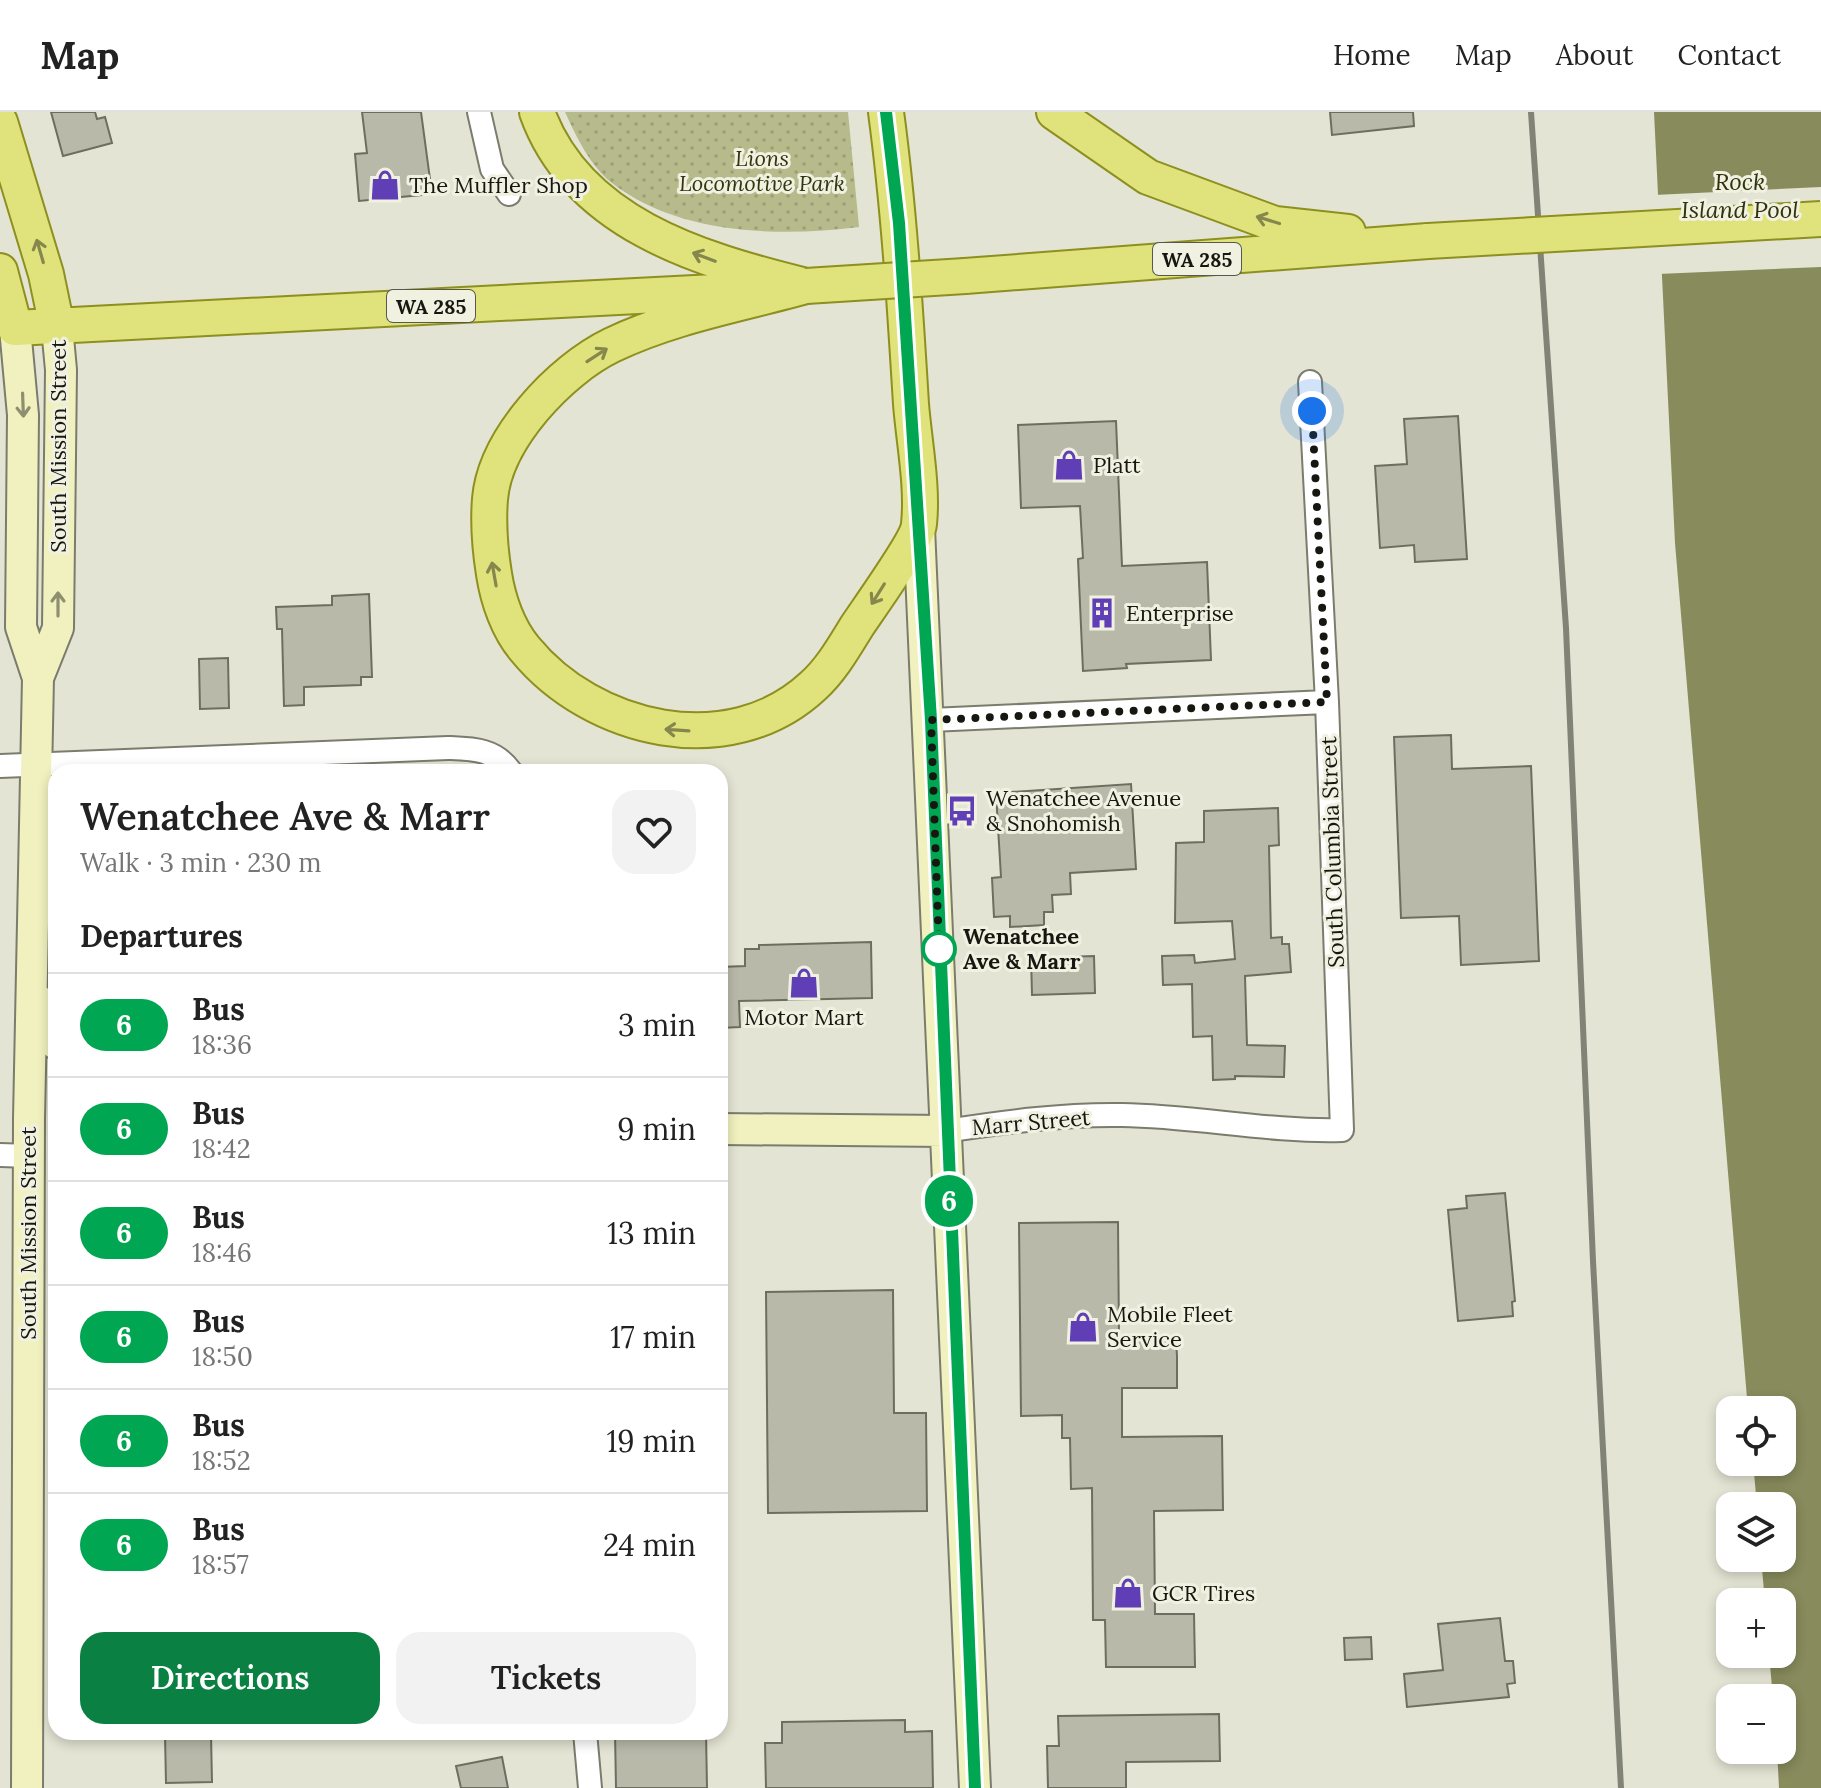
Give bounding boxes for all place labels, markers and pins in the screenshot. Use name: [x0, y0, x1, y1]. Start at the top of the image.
shop icon: The Muffler Shop: [368, 168, 402, 202]
place label: The Muffler Shop: [409, 171, 588, 199]
shop icon: Platt: [1052, 448, 1086, 482]
place label: Platt: [1093, 451, 1141, 479]
building icon: Enterprise: [1085, 596, 1119, 630]
place label: Enterprise: [1126, 599, 1234, 627]
place label: Wenatchee Avenue & Snohomish: [986, 784, 1181, 837]
bus stop icon: Wenatchee Avenue & Snohomish: [945, 794, 979, 828]
place label: Wenatchee Ave & Marr: [963, 922, 1081, 975]
marker: Wenatchee Ave & Marr: [922, 932, 956, 966]
shop icon: Motor Mart: [787, 966, 821, 1000]
place label: Motor Mart: [744, 1003, 864, 1031]
place label: Mobile Fleet Service: [1107, 1300, 1233, 1353]
shop icon: Mobile Fleet Service: [1066, 1310, 1100, 1344]
shop icon: GCR Tires: [1111, 1576, 1145, 1610]
place label: GCR Tires: [1152, 1579, 1255, 1607]

